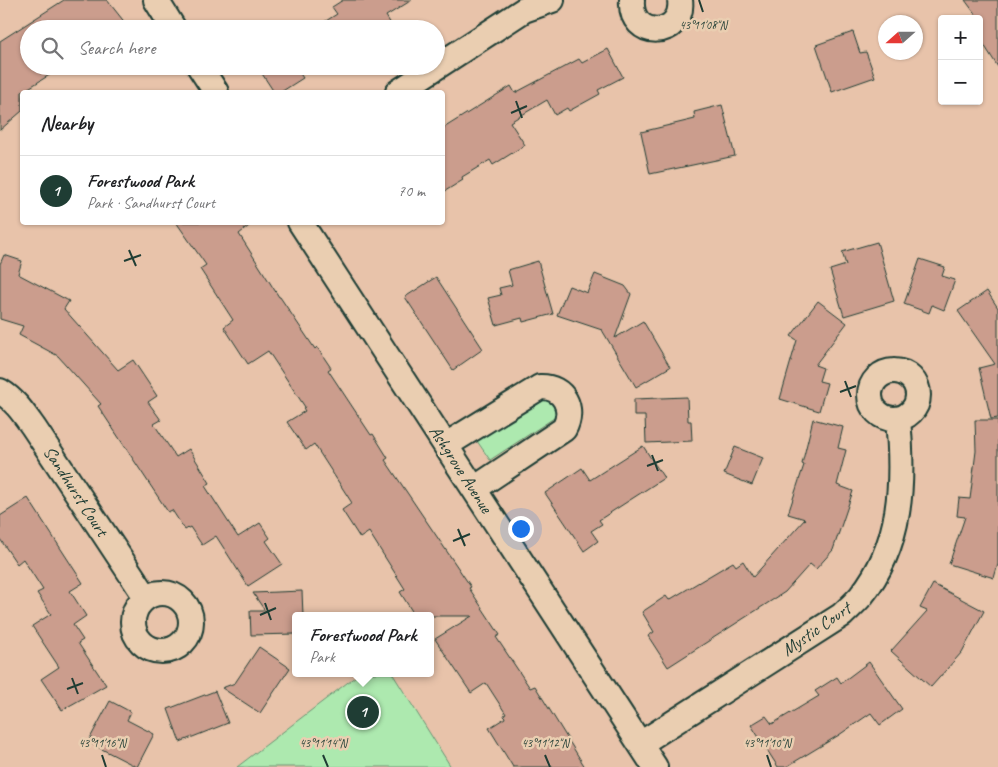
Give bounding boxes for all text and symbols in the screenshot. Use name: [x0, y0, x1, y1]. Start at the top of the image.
north arrow: [878, 15, 923, 60]
map controls: [938, 15, 983, 105]
button: +: [938, 15, 983, 60]
text: 43°11'08"N: [679, 17, 728, 33]
search box: [20, 20, 445, 75]
icon: search: [38, 34, 66, 62]
text: Search here: [78, 36, 155, 60]
button: −: [938, 60, 983, 105]
text: Nearby: [40, 110, 93, 136]
text: Forestwood Park: [87, 169, 194, 193]
text: 1: [52, 181, 60, 201]
text: 70 m: [398, 181, 425, 201]
text: Park · Sandhurst Court: [87, 193, 215, 213]
street label: Ashgrove Avenue: [425, 421, 498, 518]
street label: Sandhurst Court: [39, 442, 114, 542]
your location: [508, 516, 534, 542]
street label: Mystic Court: [777, 596, 857, 661]
popup: [292, 612, 434, 677]
text: Forestwood Park: [310, 623, 416, 647]
text: Park: [310, 647, 335, 667]
pin: 1: [347, 693, 379, 731]
text: 43°11'16"N: [78, 735, 127, 751]
text: 43°11'14"N: [299, 735, 348, 751]
text: 43°11'12"N: [521, 735, 570, 751]
text: 43°11'10"N: [743, 735, 792, 751]

